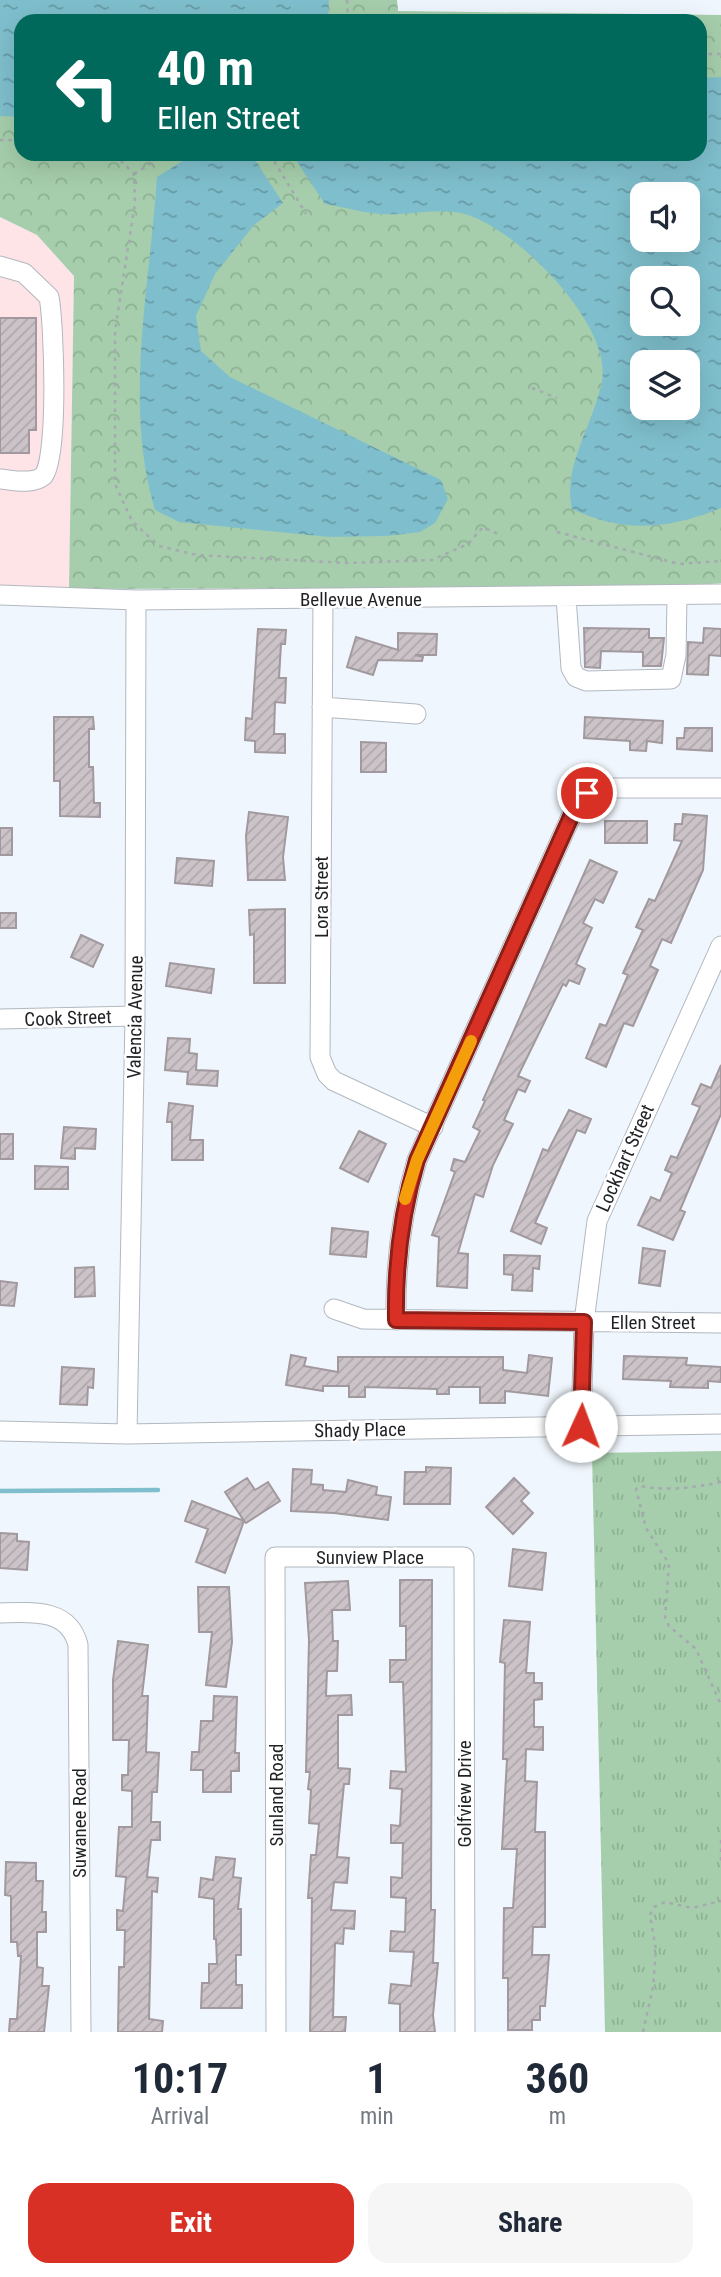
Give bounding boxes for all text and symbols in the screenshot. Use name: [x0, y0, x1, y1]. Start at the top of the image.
text: 40 m: [157, 40, 254, 97]
icon: left: [42, 42, 133, 133]
text: Ellen Street: [157, 99, 300, 137]
map controls: [630, 182, 700, 420]
button: sound: [630, 182, 700, 252]
button: search: [630, 266, 700, 336]
button: layers: [630, 350, 700, 420]
street label: Bellevue Avenue: [300, 588, 422, 611]
pin: [557, 763, 617, 823]
icon: arrive: [568, 774, 606, 812]
street label: Lora Street: [310, 856, 333, 938]
street label: Valencia Avenue: [122, 955, 148, 1079]
street label: Cook Street: [24, 1005, 112, 1031]
street label: Lockhart Street: [591, 1101, 659, 1215]
street label: Ellen Street: [610, 1311, 696, 1334]
position arrow: [544, 1389, 618, 1463]
street label: Shady Place: [314, 1418, 406, 1442]
street label: Sunview Place: [316, 1546, 424, 1569]
street label: Golfview Drive: [453, 1740, 476, 1848]
street label: Sunland Road: [265, 1744, 288, 1846]
street label: Suwanee Road: [68, 1768, 91, 1878]
text: 10:17: [132, 2054, 228, 2103]
text: 1: [366, 2054, 387, 2103]
text: 360: [525, 2054, 589, 2103]
text: Arrival: [151, 2103, 209, 2130]
text: min: [360, 2103, 394, 2130]
text: m: [549, 2103, 566, 2130]
button: Exit: [28, 2183, 354, 2263]
button: Share: [368, 2183, 693, 2263]

